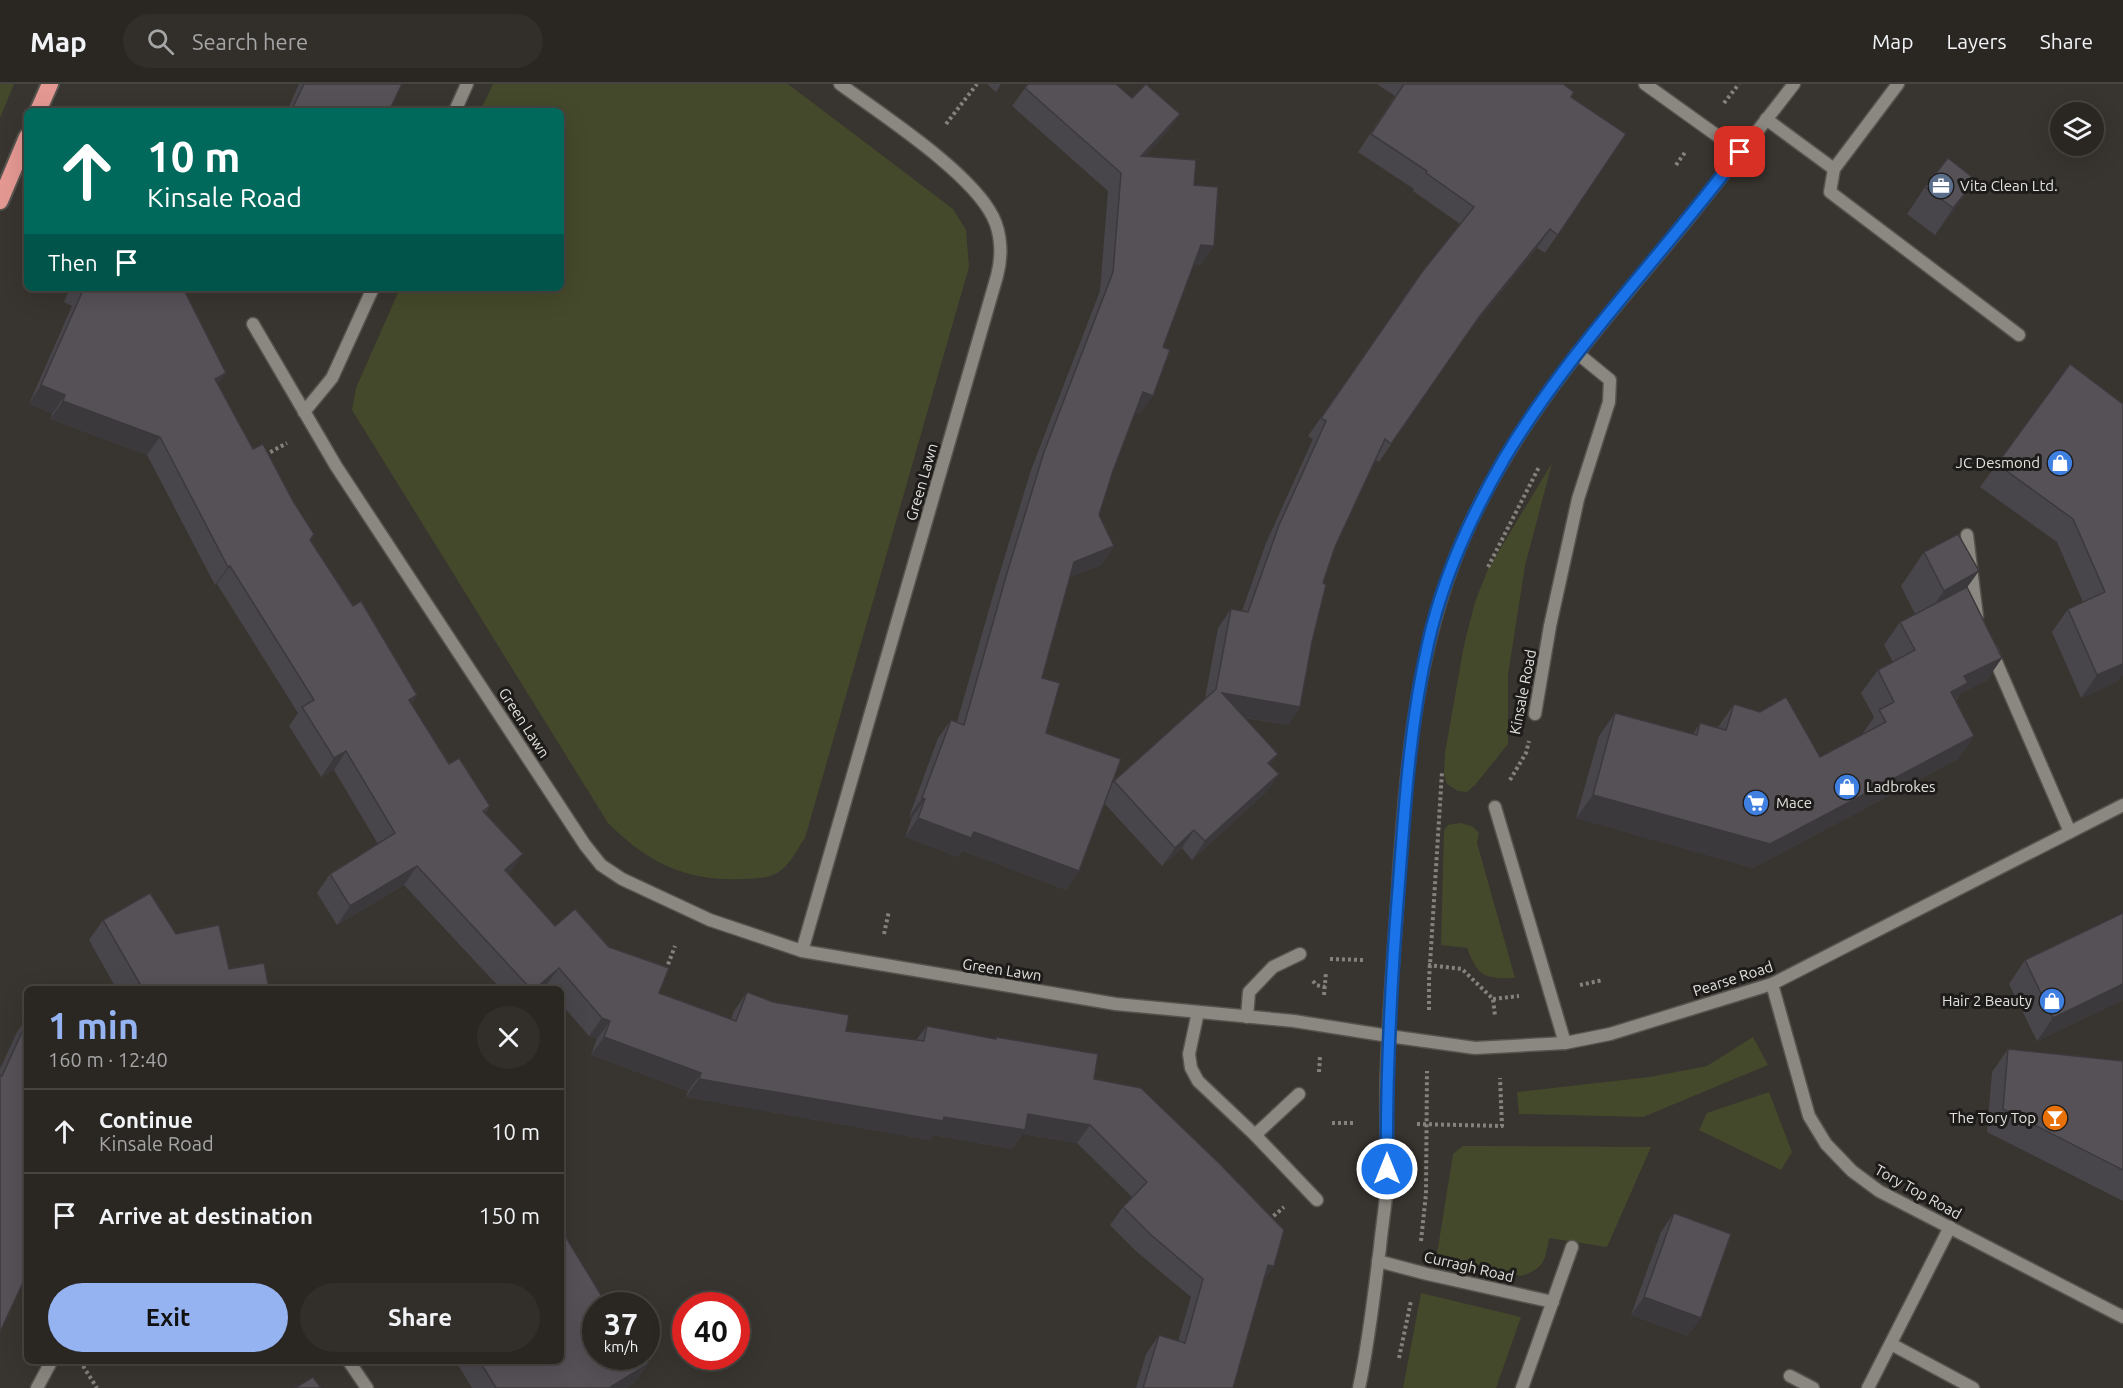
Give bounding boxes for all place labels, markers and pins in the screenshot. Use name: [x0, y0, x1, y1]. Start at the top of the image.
pin: [1714, 126, 1765, 177]
office icon: Vita Clean Ltd.: [1926, 171, 1956, 201]
place label: Vita Clean Ltd.: [1960, 177, 2058, 194]
shop icon: JC Desmond: [2045, 448, 2075, 478]
place label: JC Desmond: [1956, 454, 2040, 471]
shop icon: Ladbrokes: [1832, 772, 1862, 802]
place label: Ladbrokes: [1866, 778, 1935, 795]
supermarket icon: Mace: [1741, 788, 1771, 818]
place label: Mace: [1776, 794, 1812, 811]
shop icon: Hair 2 Beauty: [2037, 986, 2067, 1016]
place label: Hair 2 Beauty: [1942, 992, 2032, 1009]
bar icon: The Tory Top: [2040, 1103, 2070, 1133]
place label: The Tory Top: [1949, 1109, 2036, 1126]

